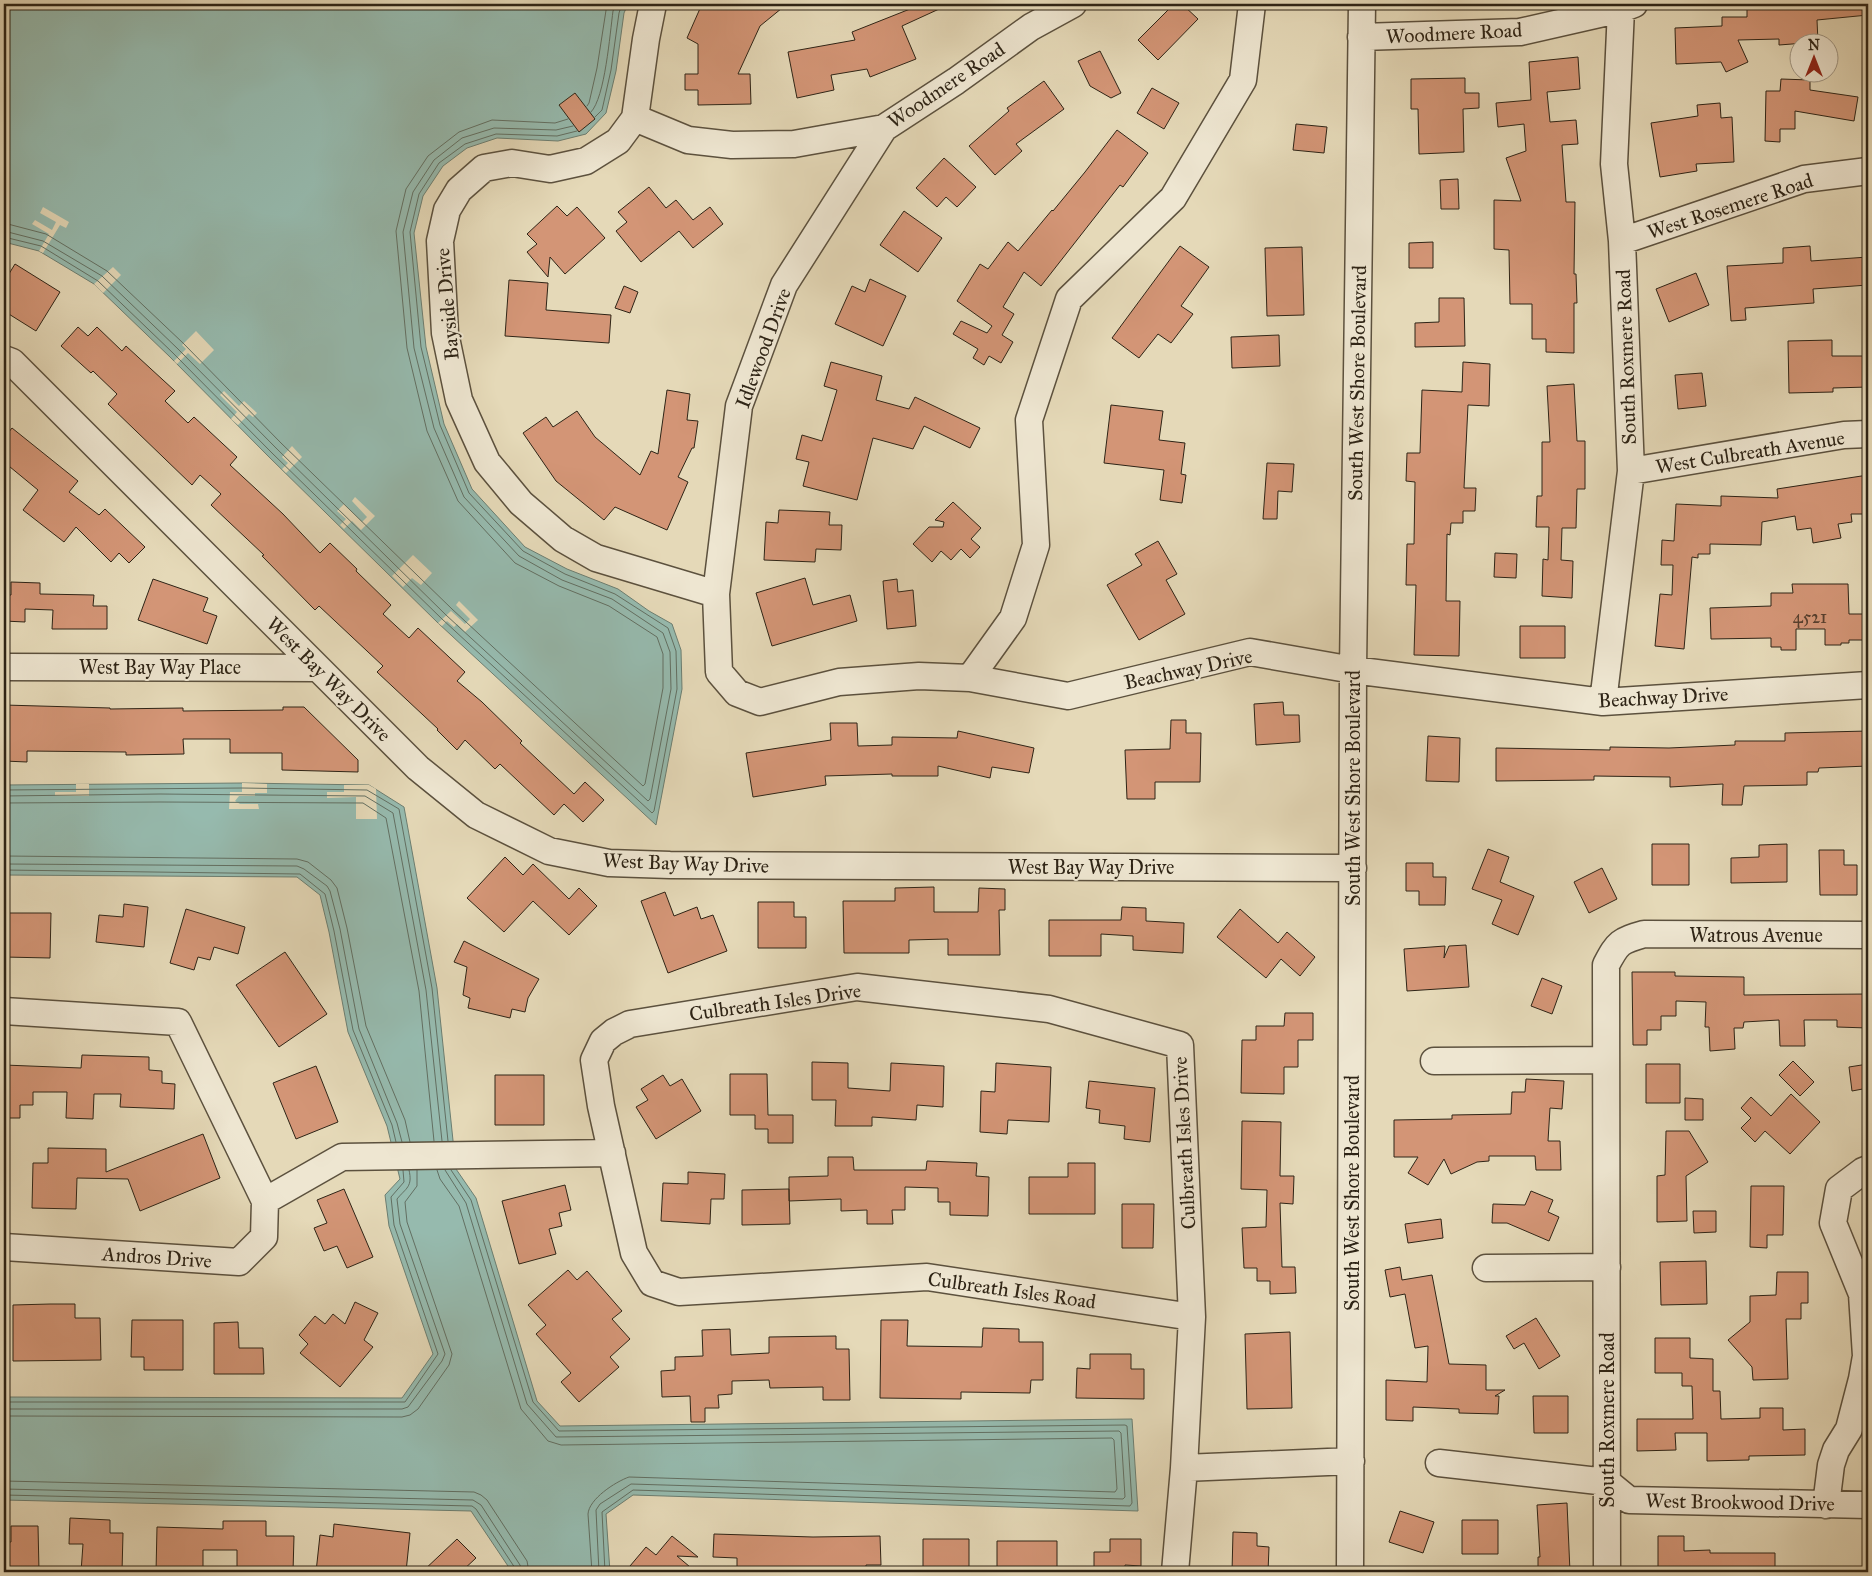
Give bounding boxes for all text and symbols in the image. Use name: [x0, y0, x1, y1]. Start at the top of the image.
street label: Woodmere Road: [1385, 17, 1523, 49]
north arrow: [1790, 32, 1840, 82]
street label: Woodmere Road: [883, 37, 1009, 133]
text: N: [1808, 37, 1820, 54]
street label: West Rosemere Road: [1644, 168, 1816, 244]
street label: Bayside Drive: [430, 247, 464, 361]
street label: South West Shore Boulevard: [1343, 265, 1371, 501]
street label: South Roxmere Road: [1611, 269, 1641, 445]
street label: Idlewood Drive: [730, 285, 796, 411]
street label: West Culbreath Avenue: [1654, 425, 1846, 479]
house number: 4521: [1793, 606, 1827, 628]
street label: West Bay Way Drive: [262, 612, 396, 746]
street label: Beachway Drive: [1122, 644, 1254, 694]
street label: West Bay Way Place: [79, 655, 241, 679]
street label: South West Shore Boulevard: [1341, 670, 1365, 906]
street label: Beachway Drive: [1597, 682, 1729, 712]
street label: West Bay Way Drive: [602, 848, 770, 878]
street label: West Bay Way Drive: [1008, 855, 1174, 879]
street label: Watrous Avenue: [1689, 923, 1823, 947]
street label: Culbreath Isles Drive: [688, 978, 862, 1026]
street label: Culbreath Isles Drive: [1167, 1056, 1201, 1230]
street label: South West Shore Boulevard: [1340, 1075, 1364, 1311]
street label: Andros Drive: [100, 1241, 213, 1273]
street label: Culbreath Isles Road: [926, 1266, 1098, 1314]
street label: South Roxmere Road: [1595, 1332, 1619, 1508]
street label: West Brookwood Drive: [1645, 1488, 1835, 1516]

